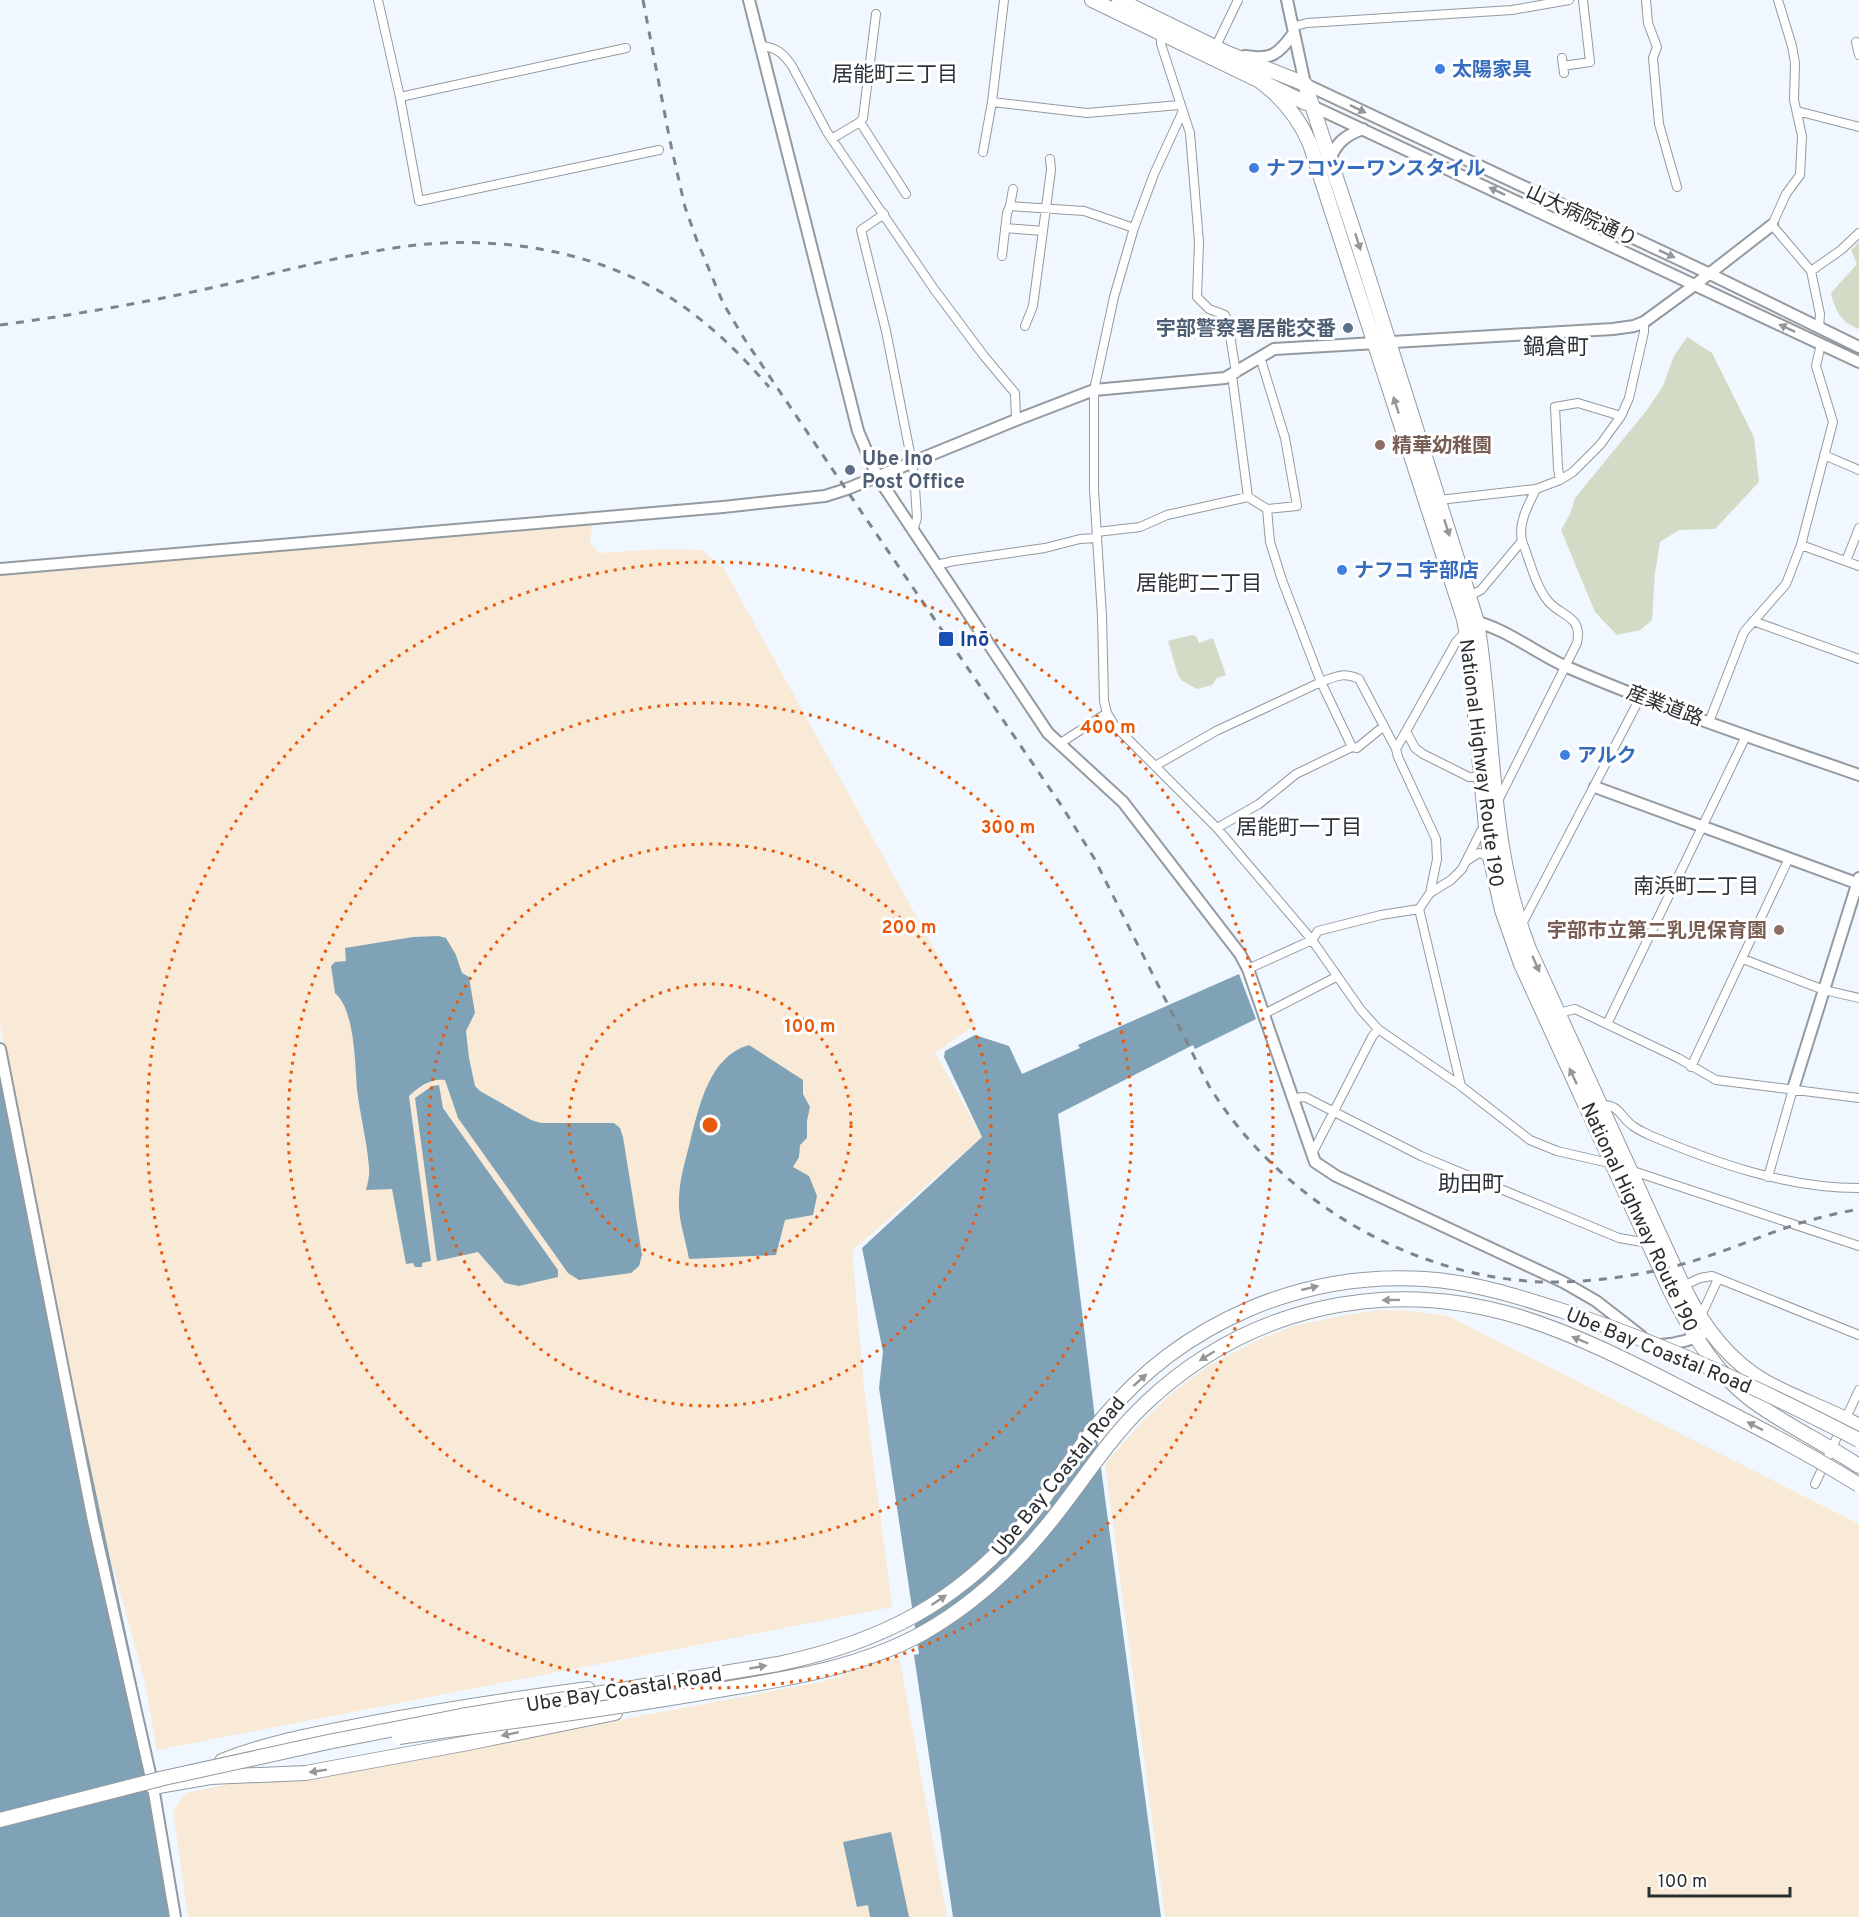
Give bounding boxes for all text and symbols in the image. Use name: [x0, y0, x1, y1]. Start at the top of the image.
place label: 太陽家具: [1452, 58, 1532, 84]
district label: 居能町三丁目: [832, 62, 958, 89]
marker: 太陽家具: [1433, 62, 1447, 76]
one-way arrow: [1349, 104, 1366, 113]
place label: ナフコツーワンスタイル: [1266, 157, 1486, 183]
marker: ナフコツーワンスタイル: [1247, 161, 1261, 175]
street label: 山大病院通り: [1521, 180, 1641, 254]
one-way arrow: [1488, 187, 1505, 196]
one-way arrow: [1353, 233, 1363, 251]
one-way arrow: [1659, 250, 1676, 259]
place label: 宇部警察署居能交番: [1156, 317, 1336, 343]
marker: 宇部警察署居能交番: [1341, 321, 1355, 335]
one-way arrow: [1779, 323, 1796, 332]
district label: 鍋倉町: [1523, 335, 1589, 362]
one-way arrow: [1391, 396, 1400, 414]
place label: 精華幼稚園: [1392, 434, 1492, 460]
marker: 精華幼稚園: [1373, 438, 1387, 452]
place label: Ube Ino Post Office: [862, 447, 965, 496]
marker: Ube Ino Post Office: [843, 463, 857, 477]
one-way arrow: [1443, 519, 1453, 537]
place label: ナフコ 宇部店: [1354, 559, 1479, 585]
marker: ナフコ 宇部店: [1335, 563, 1349, 577]
district label: 居能町二丁目: [1136, 571, 1262, 598]
place label: Inō: [960, 628, 989, 654]
marker: Inō: [937, 630, 955, 648]
street label: National Highway Route 190: [1452, 637, 1508, 889]
street label: 産業道路: [1622, 680, 1706, 733]
text: 400 m: [1080, 717, 1136, 740]
place label: アルク: [1577, 744, 1637, 770]
marker: アルク: [1558, 748, 1572, 762]
district label: 居能町一丁目: [1236, 815, 1362, 842]
text: 300 m: [981, 817, 1035, 840]
district label: 南浜町二丁目: [1633, 874, 1759, 901]
text: 200 m: [881, 917, 937, 940]
place label: 宇部市立第二乳児保育園: [1547, 919, 1767, 945]
marker: 宇部市立第二乳児保育園: [1772, 923, 1786, 937]
one-way arrow: [1531, 955, 1540, 972]
text: 100 m: [784, 1016, 836, 1039]
one-way arrow: [1568, 1068, 1577, 1085]
street label: National Highway Route 190: [1574, 1099, 1703, 1337]
centre of rings: [700, 1115, 720, 1135]
district label: 助田町: [1438, 1172, 1504, 1199]
one-way arrow: [1300, 1283, 1319, 1293]
one-way arrow: [1381, 1295, 1400, 1305]
street label: Ube Bay Coastal Road: [1562, 1303, 1755, 1401]
one-way arrow: [1571, 1334, 1589, 1344]
one-way arrow: [1199, 1350, 1215, 1361]
one-way arrow: [1132, 1373, 1147, 1387]
street label: Ube Bay Coastal Road: [987, 1392, 1132, 1562]
one-way arrow: [1746, 1421, 1764, 1431]
one-way arrow: [931, 1595, 948, 1606]
one-way arrow: [748, 1662, 767, 1671]
street label: Ube Bay Coastal Road: [524, 1663, 724, 1719]
one-way arrow: [500, 1730, 519, 1740]
one-way arrow: [308, 1766, 327, 1775]
scale bar: [1649, 1860, 1790, 1898]
text: 100 m: [1658, 1871, 1707, 1894]

